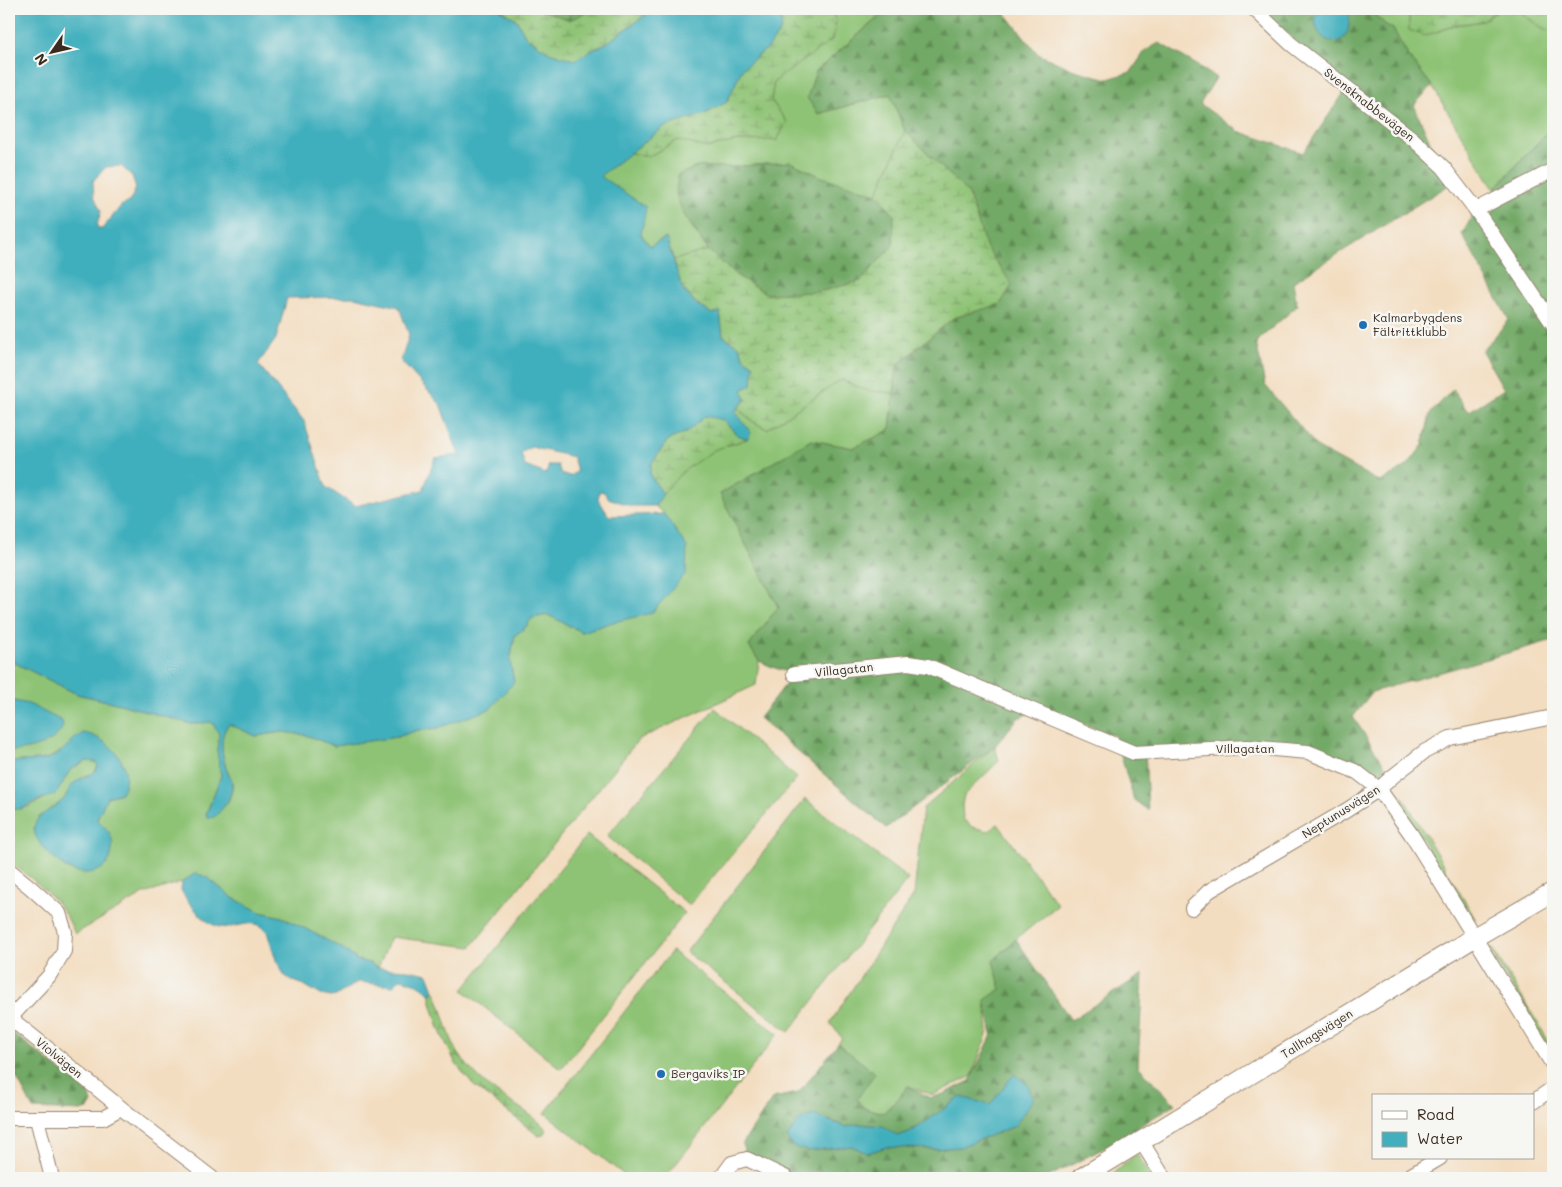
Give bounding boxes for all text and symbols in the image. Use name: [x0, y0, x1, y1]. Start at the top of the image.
north arrow: [28, 28, 78, 78]
text: N: [30, 50, 52, 69]
street label: Svensknabbevägen: [1321, 64, 1418, 145]
place label: Kalmarbygdens Fältrittklubb: [1373, 309, 1462, 339]
marker: Kalmarbygdens Fältrittklubb: [1357, 319, 1369, 331]
street label: Villagatan: [814, 658, 874, 680]
street label: Villagatan: [1216, 740, 1274, 756]
street label: Neptunusvägen: [1299, 781, 1382, 842]
street label: Tallhagsvägen: [1278, 1005, 1355, 1062]
street label: Violvägen: [33, 1033, 86, 1081]
place label: Bergaviks IP: [671, 1065, 745, 1081]
marker: Bergaviks IP: [655, 1068, 667, 1080]
legend: [1372, 1094, 1534, 1160]
text: Road: [1417, 1104, 1454, 1124]
text: Water: [1417, 1128, 1463, 1148]

